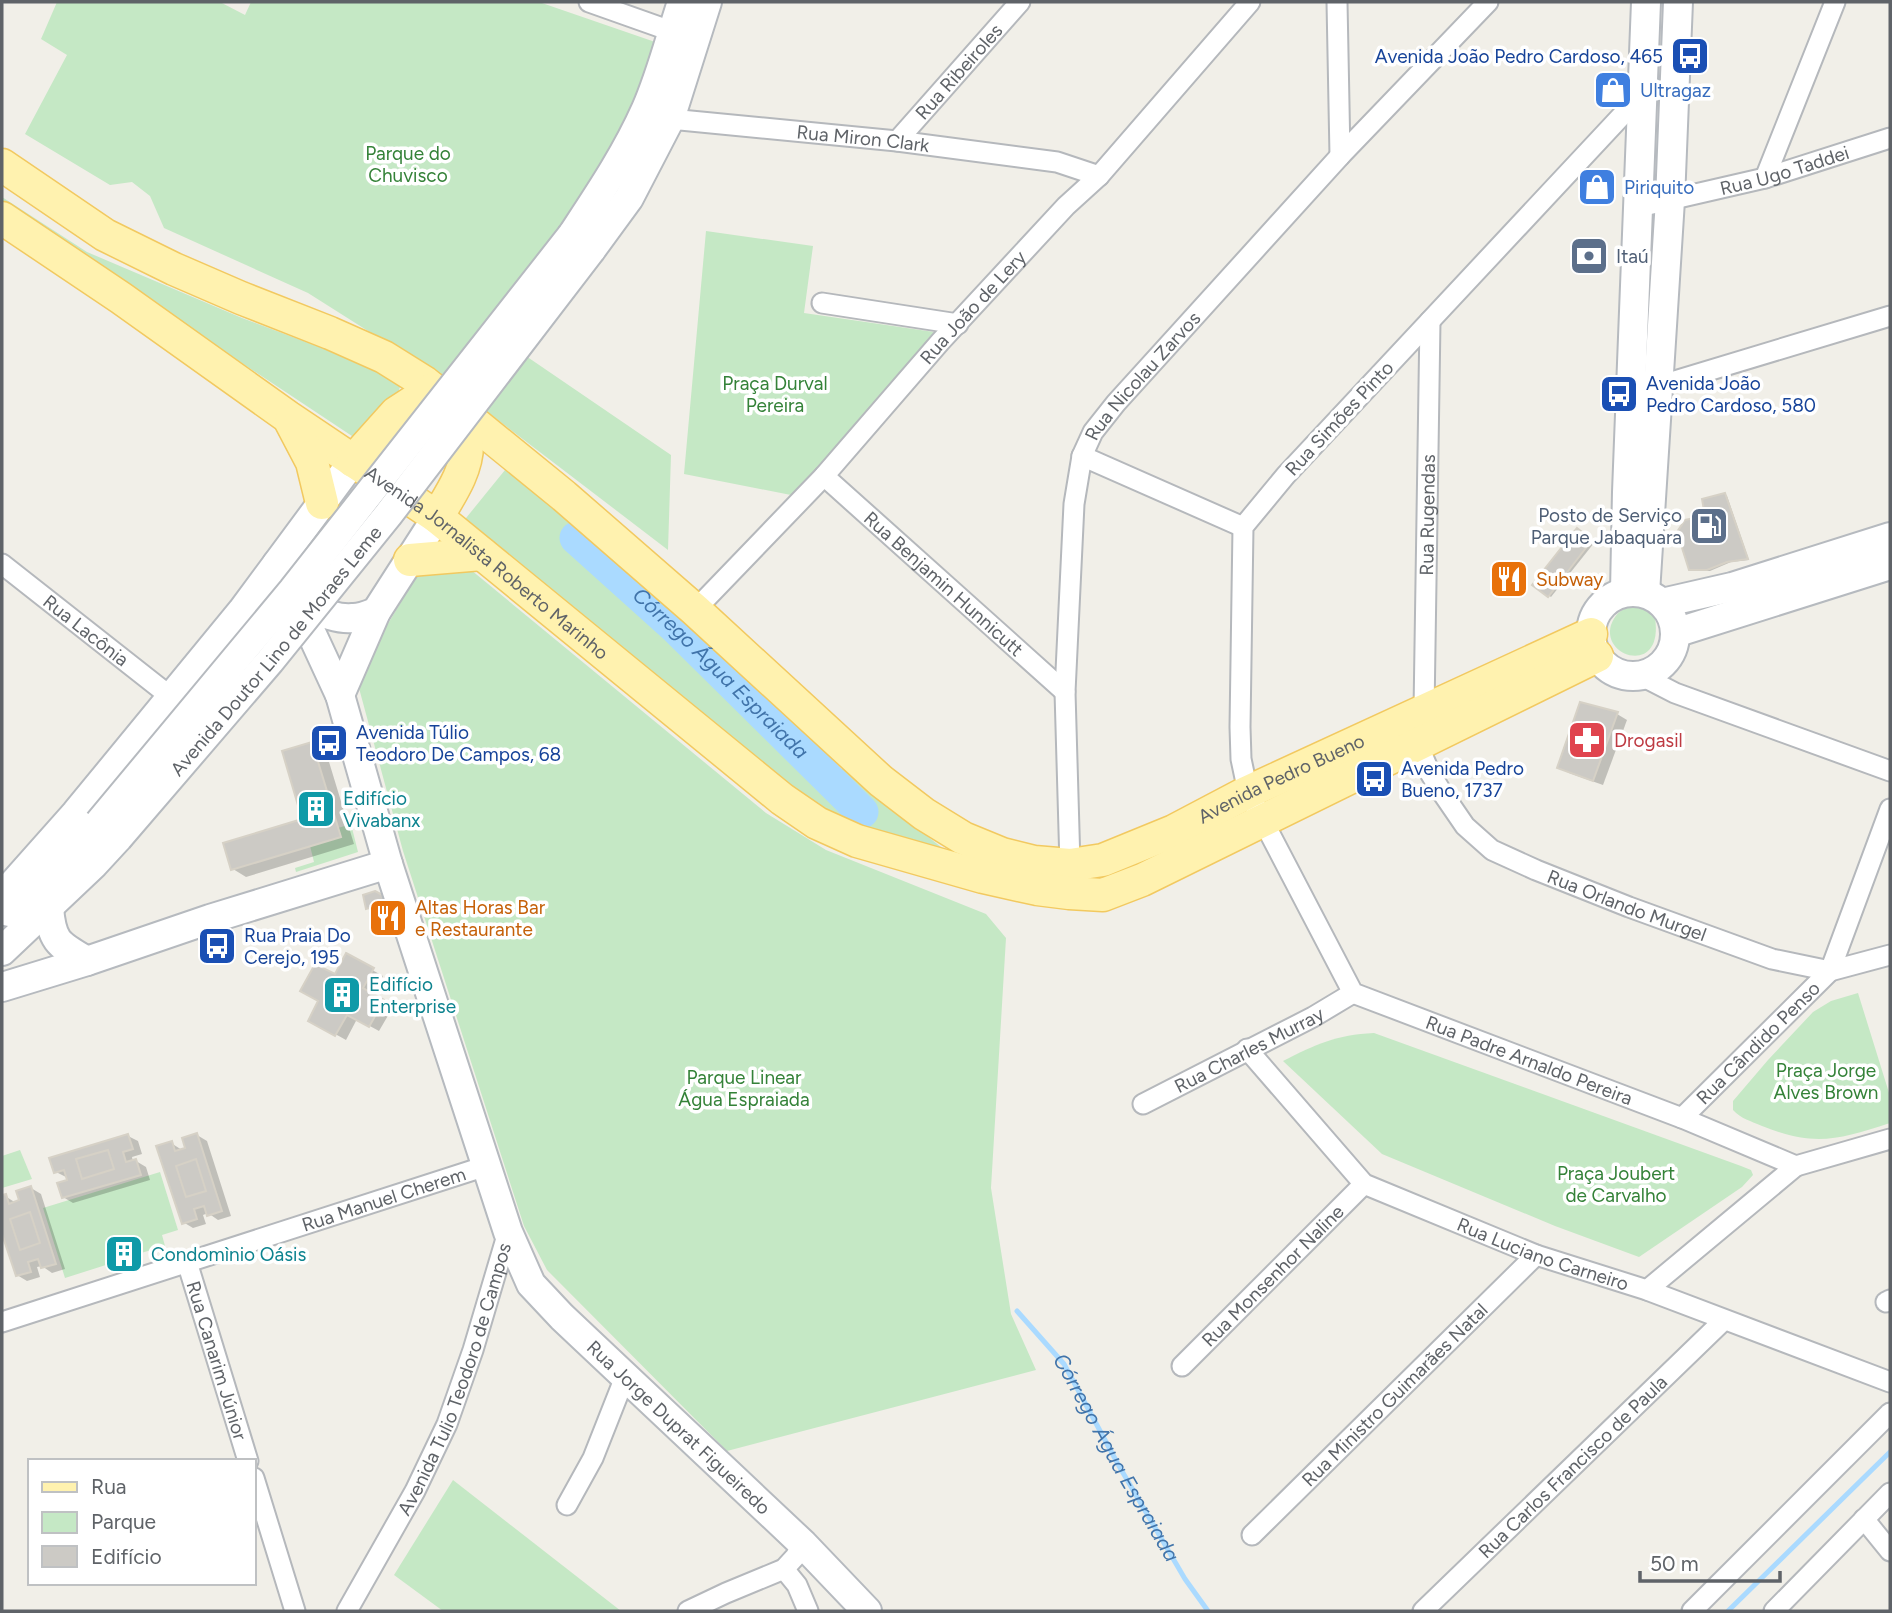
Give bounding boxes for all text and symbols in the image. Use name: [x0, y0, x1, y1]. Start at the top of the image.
street label: Rua Ribeiroles: [911, 19, 1007, 124]
bus stop icon: Avenida João Pedro Cardoso, 465: [1669, 35, 1711, 77]
place label: Avenida João Pedro Cardoso, 465: [1375, 45, 1663, 68]
shop icon: Ultragaz: [1592, 69, 1634, 111]
place label: Ultragaz: [1640, 79, 1711, 102]
street label: Rua Miron Clark: [796, 120, 932, 157]
street label: Rua Ugo Taddei: [1718, 141, 1852, 200]
park label: Parque do Chuvisco: [365, 142, 451, 187]
shop icon: Piriquito: [1576, 166, 1618, 208]
place label: Piriquito: [1624, 176, 1694, 199]
bank icon: Itaú: [1568, 235, 1610, 277]
place label: Itaú: [1616, 245, 1649, 268]
street label: Rua João de Lery: [915, 246, 1031, 369]
street label: Rua Nicolau Zarvos: [1080, 307, 1206, 444]
street label: Rua Simões Pinto: [1280, 356, 1398, 480]
park label: Praça Durval Pereira: [722, 372, 828, 417]
place label: Avenida João Pedro Cardoso, 580: [1646, 372, 1816, 417]
bus stop icon: Avenida João Pedro Cardoso, 580: [1598, 373, 1640, 415]
street label: Rua Rugendas: [1415, 454, 1440, 576]
street label: Avenida Jornalista Roberto Marinho: [360, 461, 613, 664]
place label: Posto de Serviço Parque Jabaquara: [1531, 504, 1682, 549]
fuel station icon: Posto de Serviço Parque Jabaquara: [1688, 505, 1730, 547]
street label: Rua Benjamin Hunnicutt: [859, 507, 1028, 661]
street label: Avenida Doutor Lino de Moraes Leme: [166, 521, 387, 781]
restaurant icon: Subway: [1488, 558, 1530, 600]
place label: Subway: [1536, 568, 1603, 591]
water label: Córrego Água Espraiada: [628, 582, 814, 764]
street label: Rua Lacônia: [38, 590, 133, 671]
pharmacy icon: Drogasil: [1566, 719, 1608, 761]
place label: Avenida Túlio Teodoro De Campos, 68: [356, 721, 561, 766]
bus stop icon: Avenida Túlio Teodoro De Campos, 68: [308, 722, 350, 764]
street label: Avenida Pedro Bueno: [1194, 729, 1368, 828]
place label: Drogasil: [1614, 729, 1683, 752]
place label: Avenida Pedro Bueno, 1737: [1401, 757, 1524, 802]
bus stop icon: Avenida Pedro Bueno, 1737: [1353, 758, 1395, 800]
place label: Edifício Vivabanx: [343, 787, 420, 832]
building icon: Edifício Vivabanx: [295, 788, 337, 830]
street label: Rua Orlando Murgel: [1544, 865, 1709, 946]
place label: Altas Horas Bar e Restaurante: [415, 896, 546, 941]
restaurant icon: Altas Horas Bar e Restaurante: [367, 897, 409, 939]
place label: Rua Praia Do Cerejo, 195: [244, 924, 351, 969]
bus stop icon: Rua Praia Do Cerejo, 195: [196, 925, 238, 967]
place label: Edifício Enterprise: [369, 973, 456, 1018]
building icon: Edifício Enterprise: [321, 974, 363, 1016]
street label: Rua Cândido Penso: [1692, 977, 1825, 1109]
street label: Rua Charles Murray: [1171, 1002, 1328, 1098]
street label: Rua Padre Arnaldo Pereira: [1422, 1011, 1636, 1110]
park label: Praça Jorge Alves Brown: [1774, 1059, 1878, 1104]
park label: Parque Linear Água Espraiada: [678, 1066, 810, 1111]
street label: Rua Manuel Cherem: [299, 1162, 469, 1237]
park label: Praça Joubert de Carvalho: [1557, 1162, 1675, 1207]
street label: Rua Monsenhor Naline: [1197, 1200, 1349, 1352]
street label: Rua Luciano Carneiro: [1454, 1213, 1632, 1296]
building icon: Condomìnio Oásis: [103, 1233, 145, 1275]
street label: Avenida Tulio Teodoro de Campos: [393, 1240, 516, 1519]
place label: Condomìnio Oásis: [151, 1243, 306, 1266]
street label: Rua Canarim Júnior: [181, 1278, 252, 1444]
street label: Rua Ministro Guimarães Natal: [1297, 1298, 1492, 1491]
street label: Rua Jorge Duprat Figueiredo: [582, 1336, 775, 1519]
water label: Córrego Água Espraiada: [1048, 1348, 1185, 1566]
street label: Rua Carlos Francisco de Paula: [1474, 1371, 1672, 1563]
legend: [28, 1459, 256, 1585]
text: Rua: [91, 1474, 127, 1499]
text: Parque: [91, 1509, 156, 1534]
scale bar: [1640, 1540, 1780, 1584]
text: Edifício: [91, 1544, 162, 1569]
text: 50 m: [1650, 1551, 1699, 1576]

